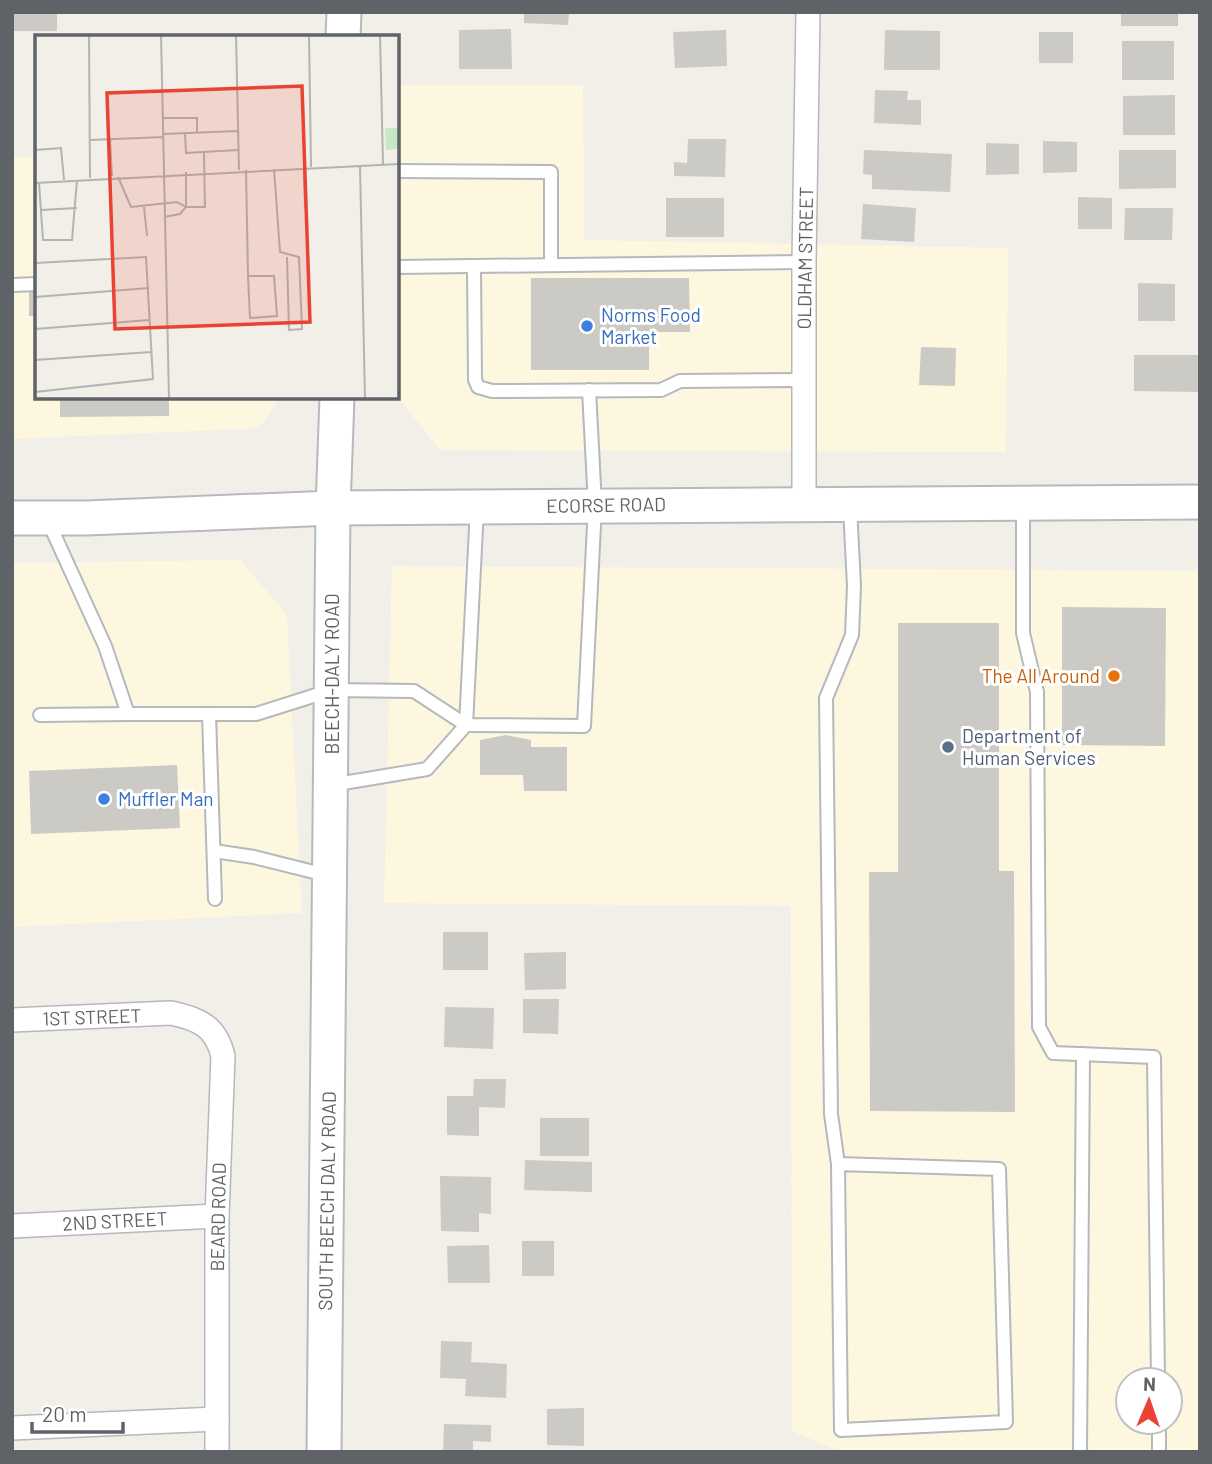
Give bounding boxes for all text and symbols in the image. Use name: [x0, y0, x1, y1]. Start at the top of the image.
inset map: [35, 35, 399, 399]
street label: OLDHAM STREET: [792, 186, 817, 330]
place label: Norms Food Market: [601, 303, 701, 348]
marker: Norms Food Market: [579, 318, 595, 334]
street label: ECORSE ROAD: [546, 492, 666, 517]
street label: BEECH-DALY ROAD: [320, 594, 343, 754]
place label: The All Around: [982, 664, 1100, 687]
marker: The All Around: [1106, 668, 1122, 684]
place label: Department of Human Services: [962, 724, 1096, 769]
marker: Department of Human Services: [940, 739, 956, 755]
place label: Muffler Man: [118, 787, 214, 810]
marker: Muffler Man: [96, 791, 112, 807]
street label: 1ST STREET: [42, 1003, 142, 1030]
street label: SOUTH BEECH DALY ROAD: [313, 1091, 340, 1311]
street label: BEARD ROAD: [205, 1162, 230, 1272]
street label: 2ND STREET: [62, 1206, 168, 1235]
north arrow: [1114, 1366, 1184, 1436]
text: N: [1143, 1372, 1156, 1395]
scale bar: [32, 1390, 122, 1434]
text: 20 m: [42, 1401, 87, 1426]

